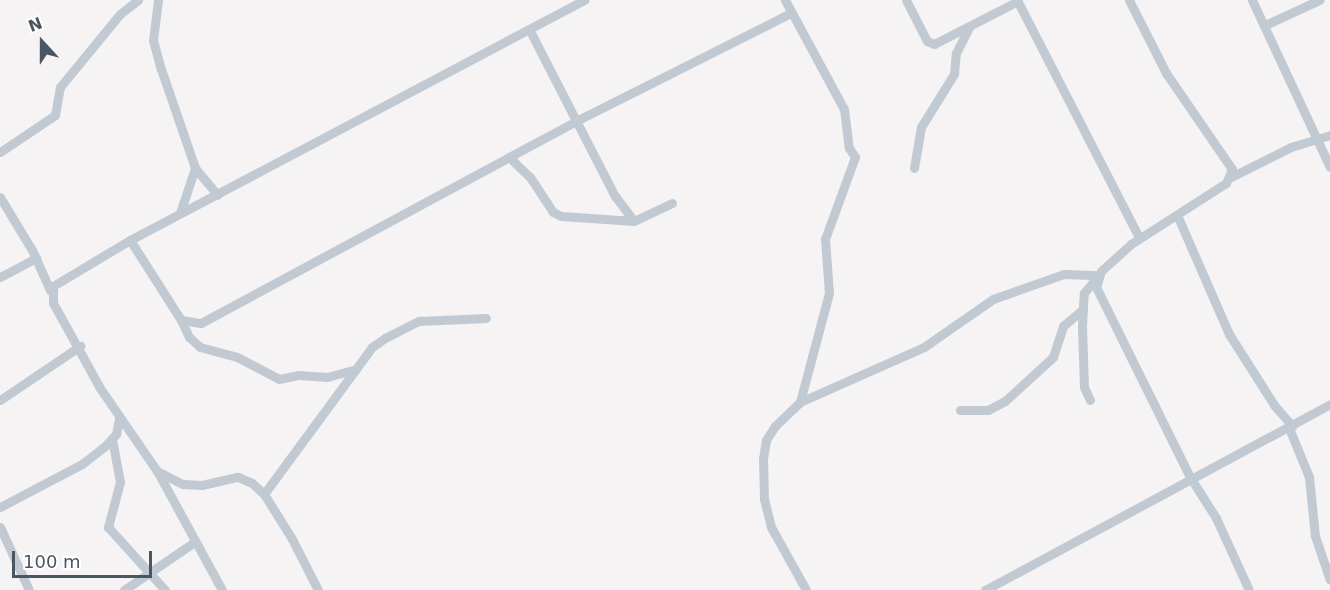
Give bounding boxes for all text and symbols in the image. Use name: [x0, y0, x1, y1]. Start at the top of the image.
north arrow: [12, 12, 72, 72]
text: N: [26, 13, 45, 36]
scale bar: [15, 539, 154, 577]
text: 100 m: [23, 551, 81, 572]

